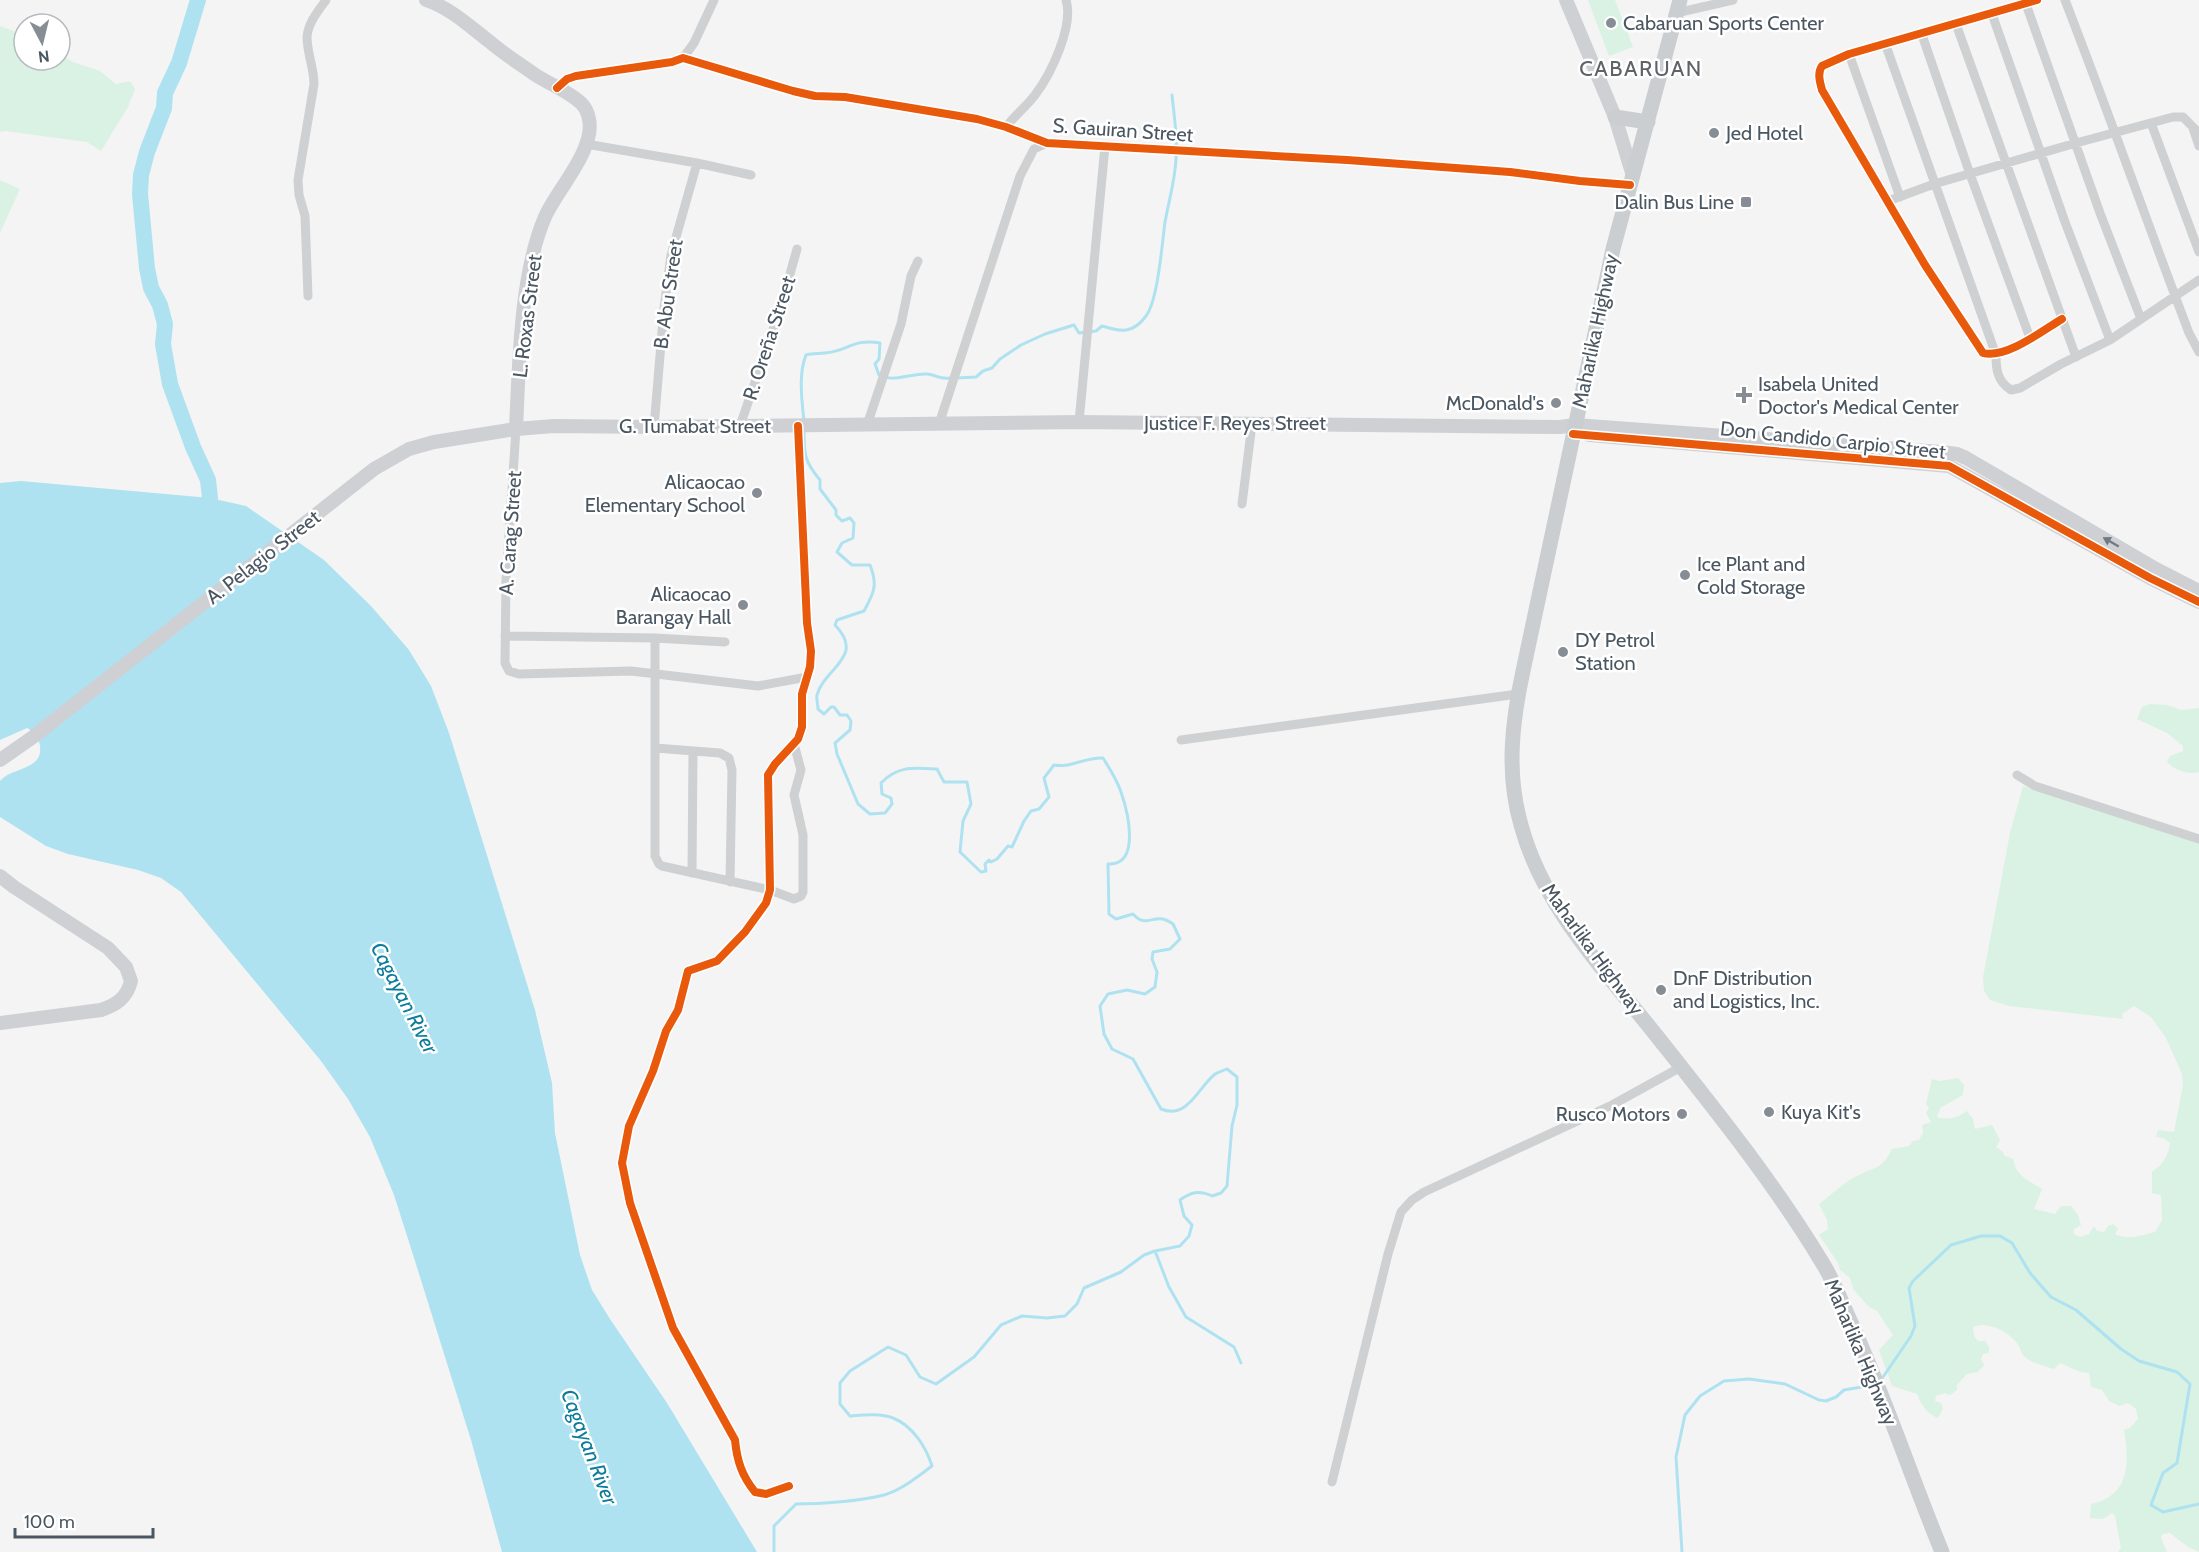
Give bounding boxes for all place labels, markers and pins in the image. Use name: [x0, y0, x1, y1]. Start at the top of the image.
place label: Cabaruan Sports Center: [1623, 11, 1824, 35]
marker: Cabaruan Sports Center: [1604, 16, 1618, 30]
place label: Jed Hotel: [1725, 121, 1803, 145]
marker: Jed Hotel: [1707, 126, 1721, 140]
place label: Dalin Bus Line: [1615, 190, 1734, 214]
marker: Dalin Bus Line: [1739, 195, 1753, 209]
place label: Isabela United Doctor's Medical Center: [1758, 372, 1959, 419]
marker: Isabela United Doctor's Medical Center: [1735, 386, 1753, 404]
place label: McDonald's: [1446, 391, 1544, 415]
marker: McDonald's: [1549, 396, 1563, 410]
place label: Alicaocao Elementary School: [585, 470, 745, 517]
marker: Alicaocao Elementary School: [750, 486, 764, 500]
place label: Ice Plant and Cold Storage: [1697, 552, 1805, 599]
marker: Ice Plant and Cold Storage: [1678, 568, 1692, 582]
place label: Alicaocao Barangay Hall: [616, 582, 731, 629]
marker: Alicaocao Barangay Hall: [736, 598, 750, 612]
place label: DY Petrol Station: [1575, 628, 1655, 675]
marker: DY Petrol Station: [1556, 645, 1570, 659]
place label: DnF Distribution and Logistics, Inc.: [1673, 966, 1820, 1013]
marker: DnF Distribution and Logistics, Inc.: [1654, 983, 1668, 997]
place label: Kuya Kit's: [1781, 1100, 1861, 1124]
place label: Rusco Motors: [1556, 1102, 1670, 1126]
marker: Kuya Kit's: [1762, 1105, 1776, 1119]
marker: Rusco Motors: [1675, 1107, 1689, 1121]

